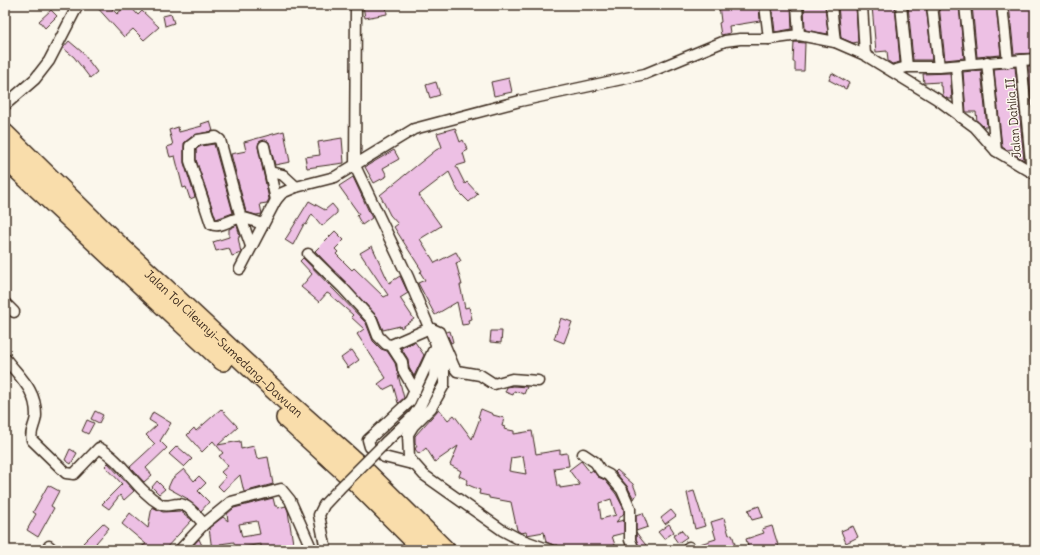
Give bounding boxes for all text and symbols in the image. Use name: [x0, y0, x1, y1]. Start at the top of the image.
street label: Jalan Dahlia II: [1002, 77, 1024, 159]
street label: Jalan Tol Cileunyi–Sumedang–Dawuan: [142, 266, 307, 420]

